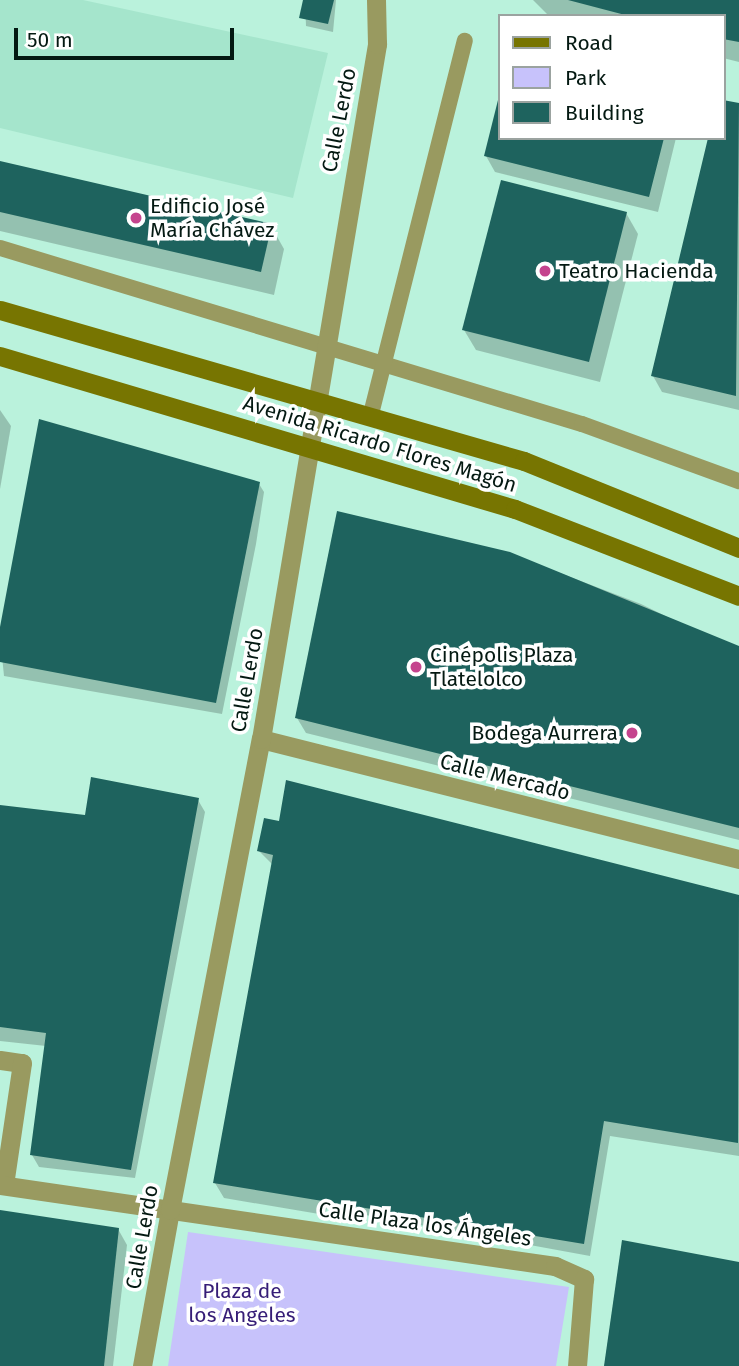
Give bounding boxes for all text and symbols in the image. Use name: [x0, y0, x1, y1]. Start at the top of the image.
scale bar: [18, 14, 238, 58]
legend: [498, 14, 725, 140]
text: 50 m: [27, 27, 73, 53]
text: Road: [565, 30, 613, 56]
text: Park: [565, 65, 606, 91]
street label: Calle Lerdo: [317, 66, 361, 174]
text: Building: [565, 100, 644, 126]
place label: Edificio José María Chávez: [150, 193, 274, 243]
marker: Edificio José María Chávez: [128, 210, 144, 226]
place label: Teatro Hacienda: [559, 258, 714, 284]
marker: Teatro Hacienda: [537, 263, 553, 279]
street label: Avenida Ricardo Flores Magón: [240, 390, 520, 498]
street label: Calle Lerdo: [225, 626, 269, 734]
place label: Cinépolis Plaza Tlatelolco: [430, 642, 573, 692]
marker: Cinépolis Plaza Tlatelolco: [408, 659, 424, 675]
place label: Bodega Aurrera: [471, 720, 618, 746]
marker: Bodega Aurrera: [624, 725, 640, 741]
street label: Calle Mercado: [437, 749, 573, 805]
street label: Calle Lerdo: [120, 1183, 164, 1291]
street label: Calle Plaza los Ángeles: [317, 1197, 533, 1251]
park label: Plaza de los Angeles: [188, 1278, 296, 1328]

